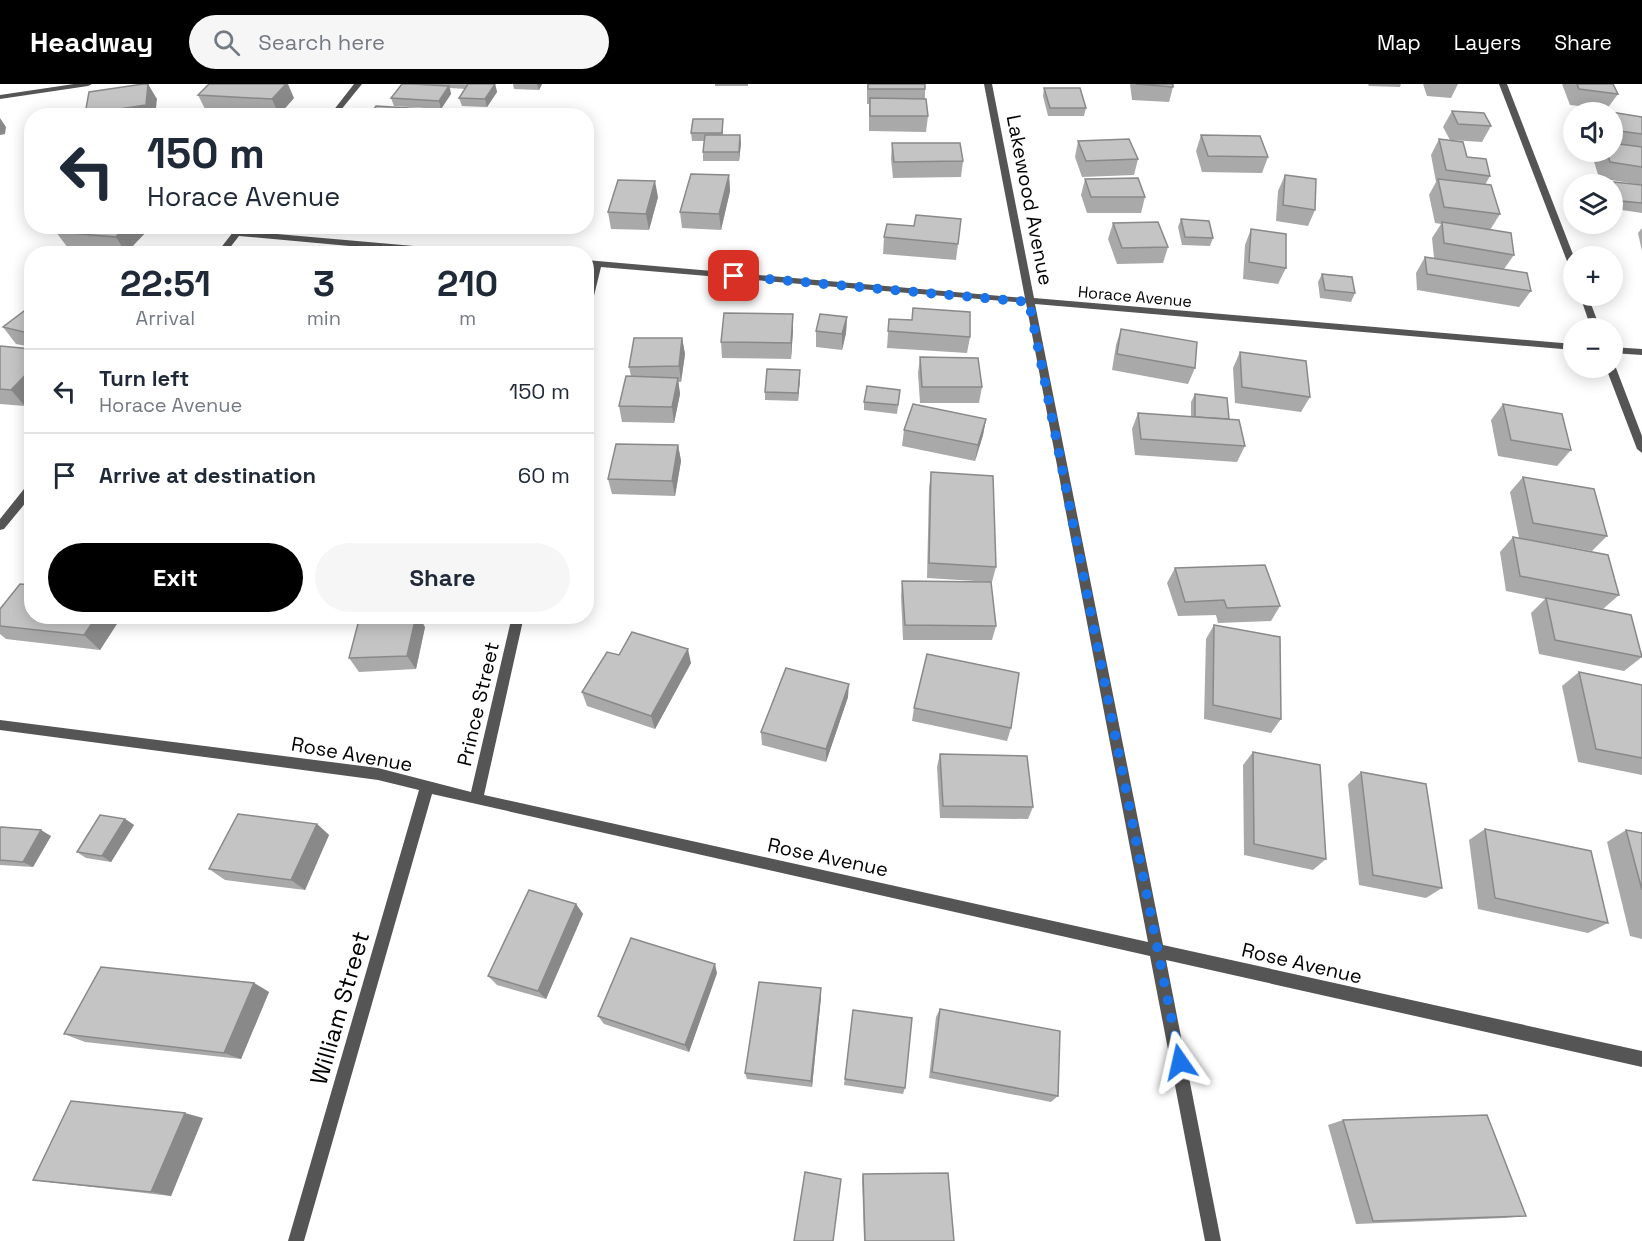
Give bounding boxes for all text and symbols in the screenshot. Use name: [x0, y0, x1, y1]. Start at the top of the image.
search box: [189, 15, 609, 69]
text: Headway: [30, 24, 153, 60]
icon: search: [210, 26, 243, 59]
text: Search here: [258, 28, 385, 56]
text: Map: [1377, 29, 1421, 56]
text: Layers: [1454, 29, 1521, 56]
text: Share: [1554, 29, 1612, 56]
map controls: [1563, 102, 1623, 378]
button: sound: [1563, 102, 1623, 162]
street label: Lakewood Avenue: [1001, 112, 1059, 288]
text: 150 m: [147, 127, 265, 180]
icon: left: [48, 132, 126, 210]
button: layers: [1563, 174, 1623, 234]
text: Horace Avenue: [147, 179, 340, 214]
button: +: [1563, 246, 1623, 306]
pin: [708, 250, 759, 301]
icon: arrive: [717, 259, 750, 292]
text: 22:51: [120, 261, 211, 307]
text: 3: [313, 261, 335, 307]
text: 210: [437, 261, 498, 307]
street label: Horace Avenue: [1077, 281, 1193, 312]
text: Arrival: [136, 305, 195, 331]
text: min: [307, 305, 341, 331]
text: m: [459, 305, 476, 331]
button: −: [1563, 318, 1623, 378]
text: Turn left: [99, 364, 189, 392]
icon: left: [48, 375, 81, 408]
text: 150 m: [509, 377, 570, 405]
text: Horace Avenue: [99, 392, 242, 418]
icon: arrive: [48, 459, 81, 492]
text: Arrive at destination: [99, 461, 316, 489]
text: 60 m: [518, 461, 570, 489]
button: Exit: [48, 543, 303, 612]
button: Share: [315, 543, 570, 612]
street label: Prince Street: [451, 639, 505, 769]
street label: Rose Avenue: [289, 731, 415, 777]
street label: Rose Avenue: [765, 832, 891, 882]
street label: William Street: [303, 927, 376, 1088]
street label: Rose Avenue: [1239, 937, 1365, 989]
position arrow: [1148, 1030, 1212, 1094]

